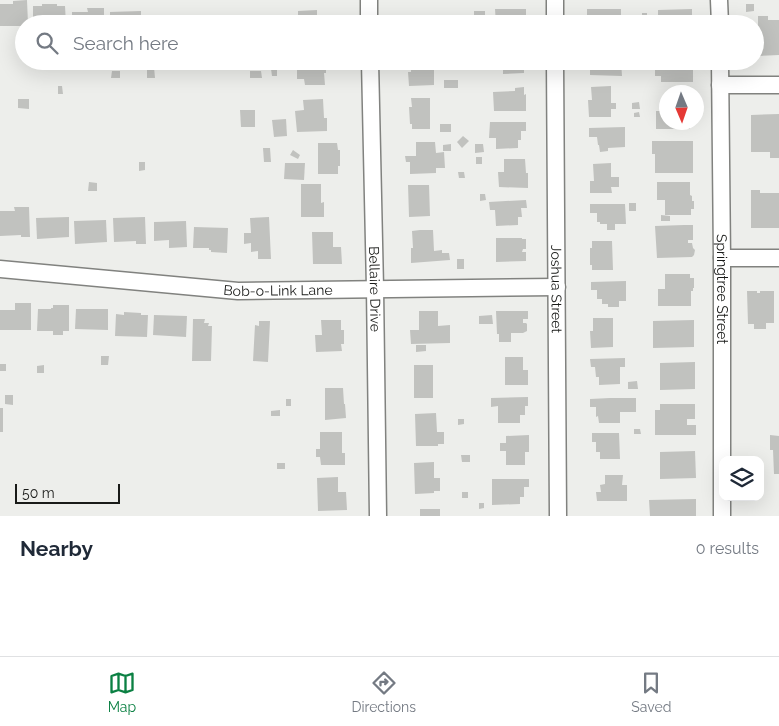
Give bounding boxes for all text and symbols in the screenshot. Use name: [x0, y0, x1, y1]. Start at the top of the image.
search box: [15, 15, 764, 70]
icon: search: [33, 29, 61, 57]
text: Search here: [73, 32, 179, 54]
north arrow: [659, 85, 704, 130]
street label: Springtree Street: [714, 234, 730, 344]
street label: Joshua Street: [548, 245, 565, 333]
street label: Bellaire Drive: [366, 246, 384, 332]
street label: Bob-o-Link Lane: [223, 282, 333, 299]
map controls: [719, 456, 764, 501]
button: layers: [719, 456, 764, 501]
scale bar: [15, 481, 120, 504]
text: 50 m: [22, 485, 55, 501]
text: Nearby: [20, 536, 93, 561]
text: 0 results: [696, 539, 759, 558]
tab: Map: [108, 669, 136, 715]
tab: Directions: [351, 669, 416, 715]
tab: Saved: [631, 669, 671, 715]

